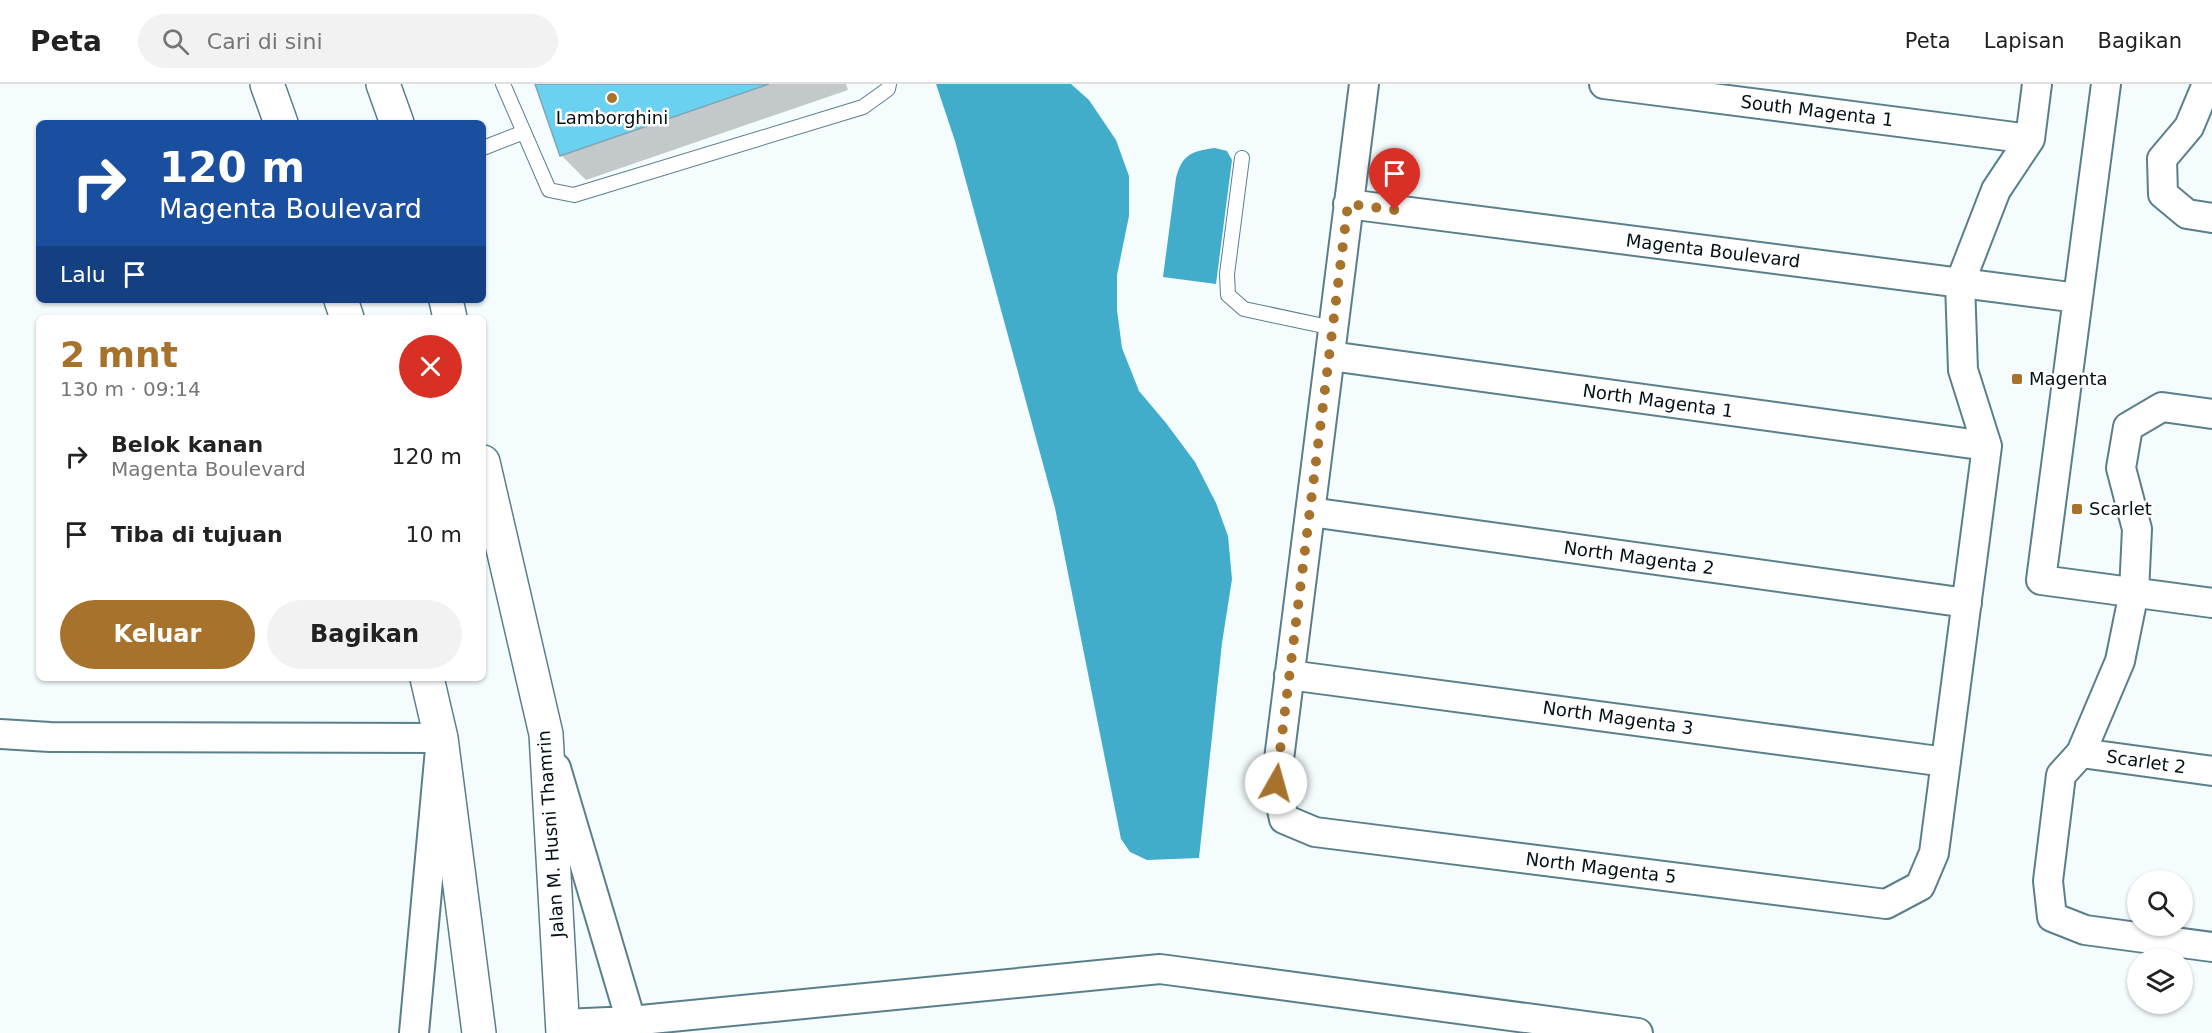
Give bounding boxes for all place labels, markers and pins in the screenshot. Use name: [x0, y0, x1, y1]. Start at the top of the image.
marker: Lamborghini: [605, 91, 619, 105]
place label: Lamborghini: [556, 107, 668, 128]
pin: [1369, 148, 1420, 210]
place label: Magenta: [2029, 368, 2108, 389]
marker: Magenta: [2010, 372, 2024, 386]
place label: Scarlet: [2089, 498, 2152, 519]
marker: Scarlet: [2070, 502, 2084, 516]

